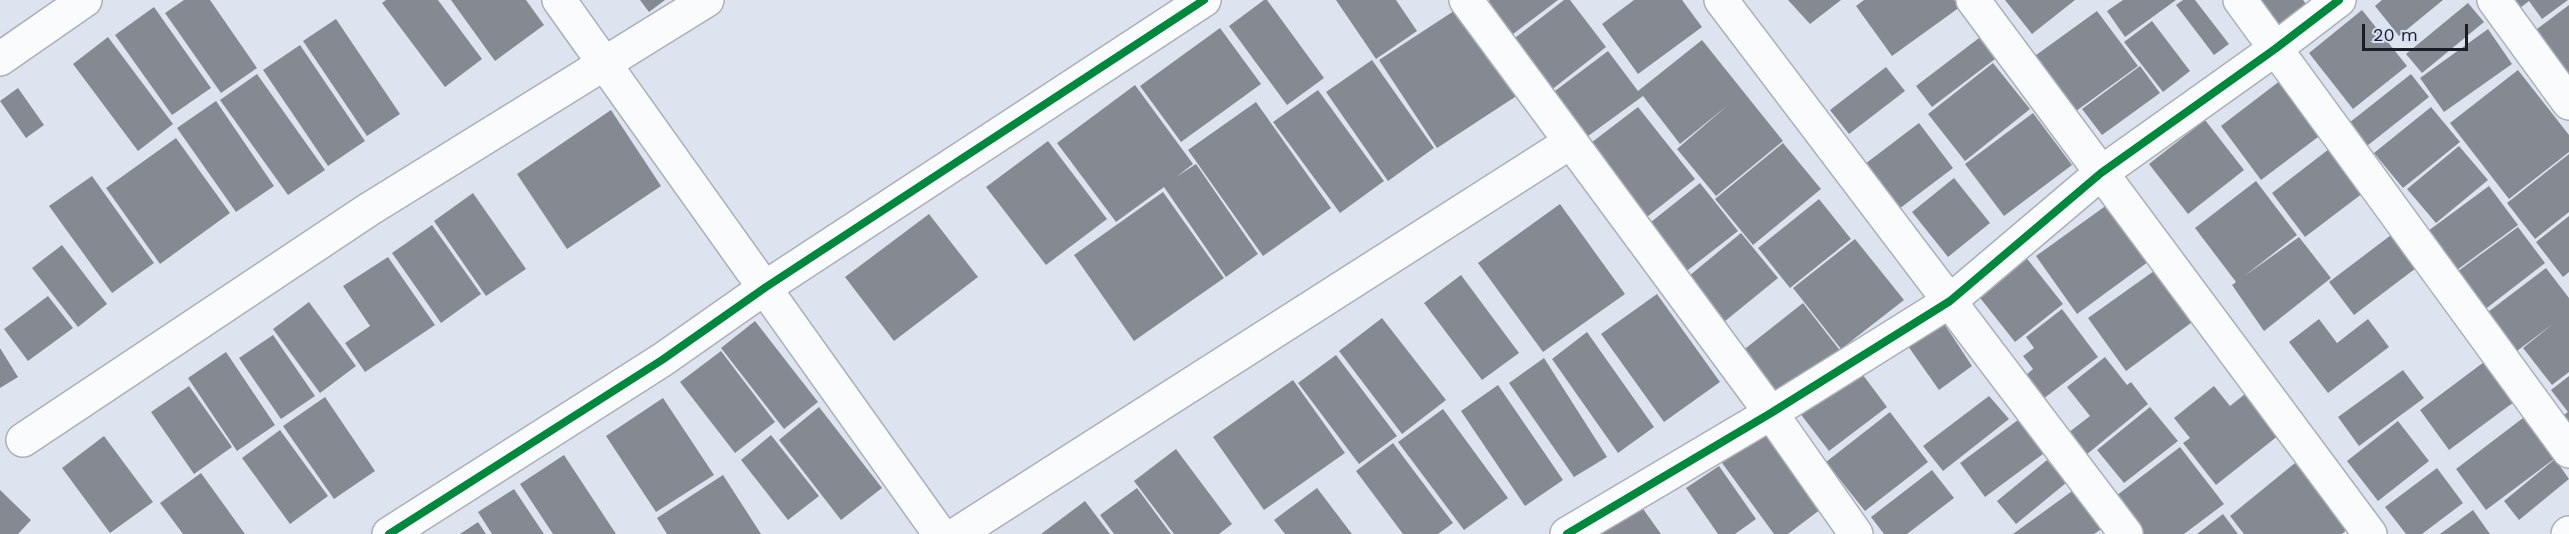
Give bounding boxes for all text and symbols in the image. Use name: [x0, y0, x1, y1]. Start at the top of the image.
scale bar: [2365, 12, 2472, 50]
text: 20 m: [2373, 24, 2418, 45]

